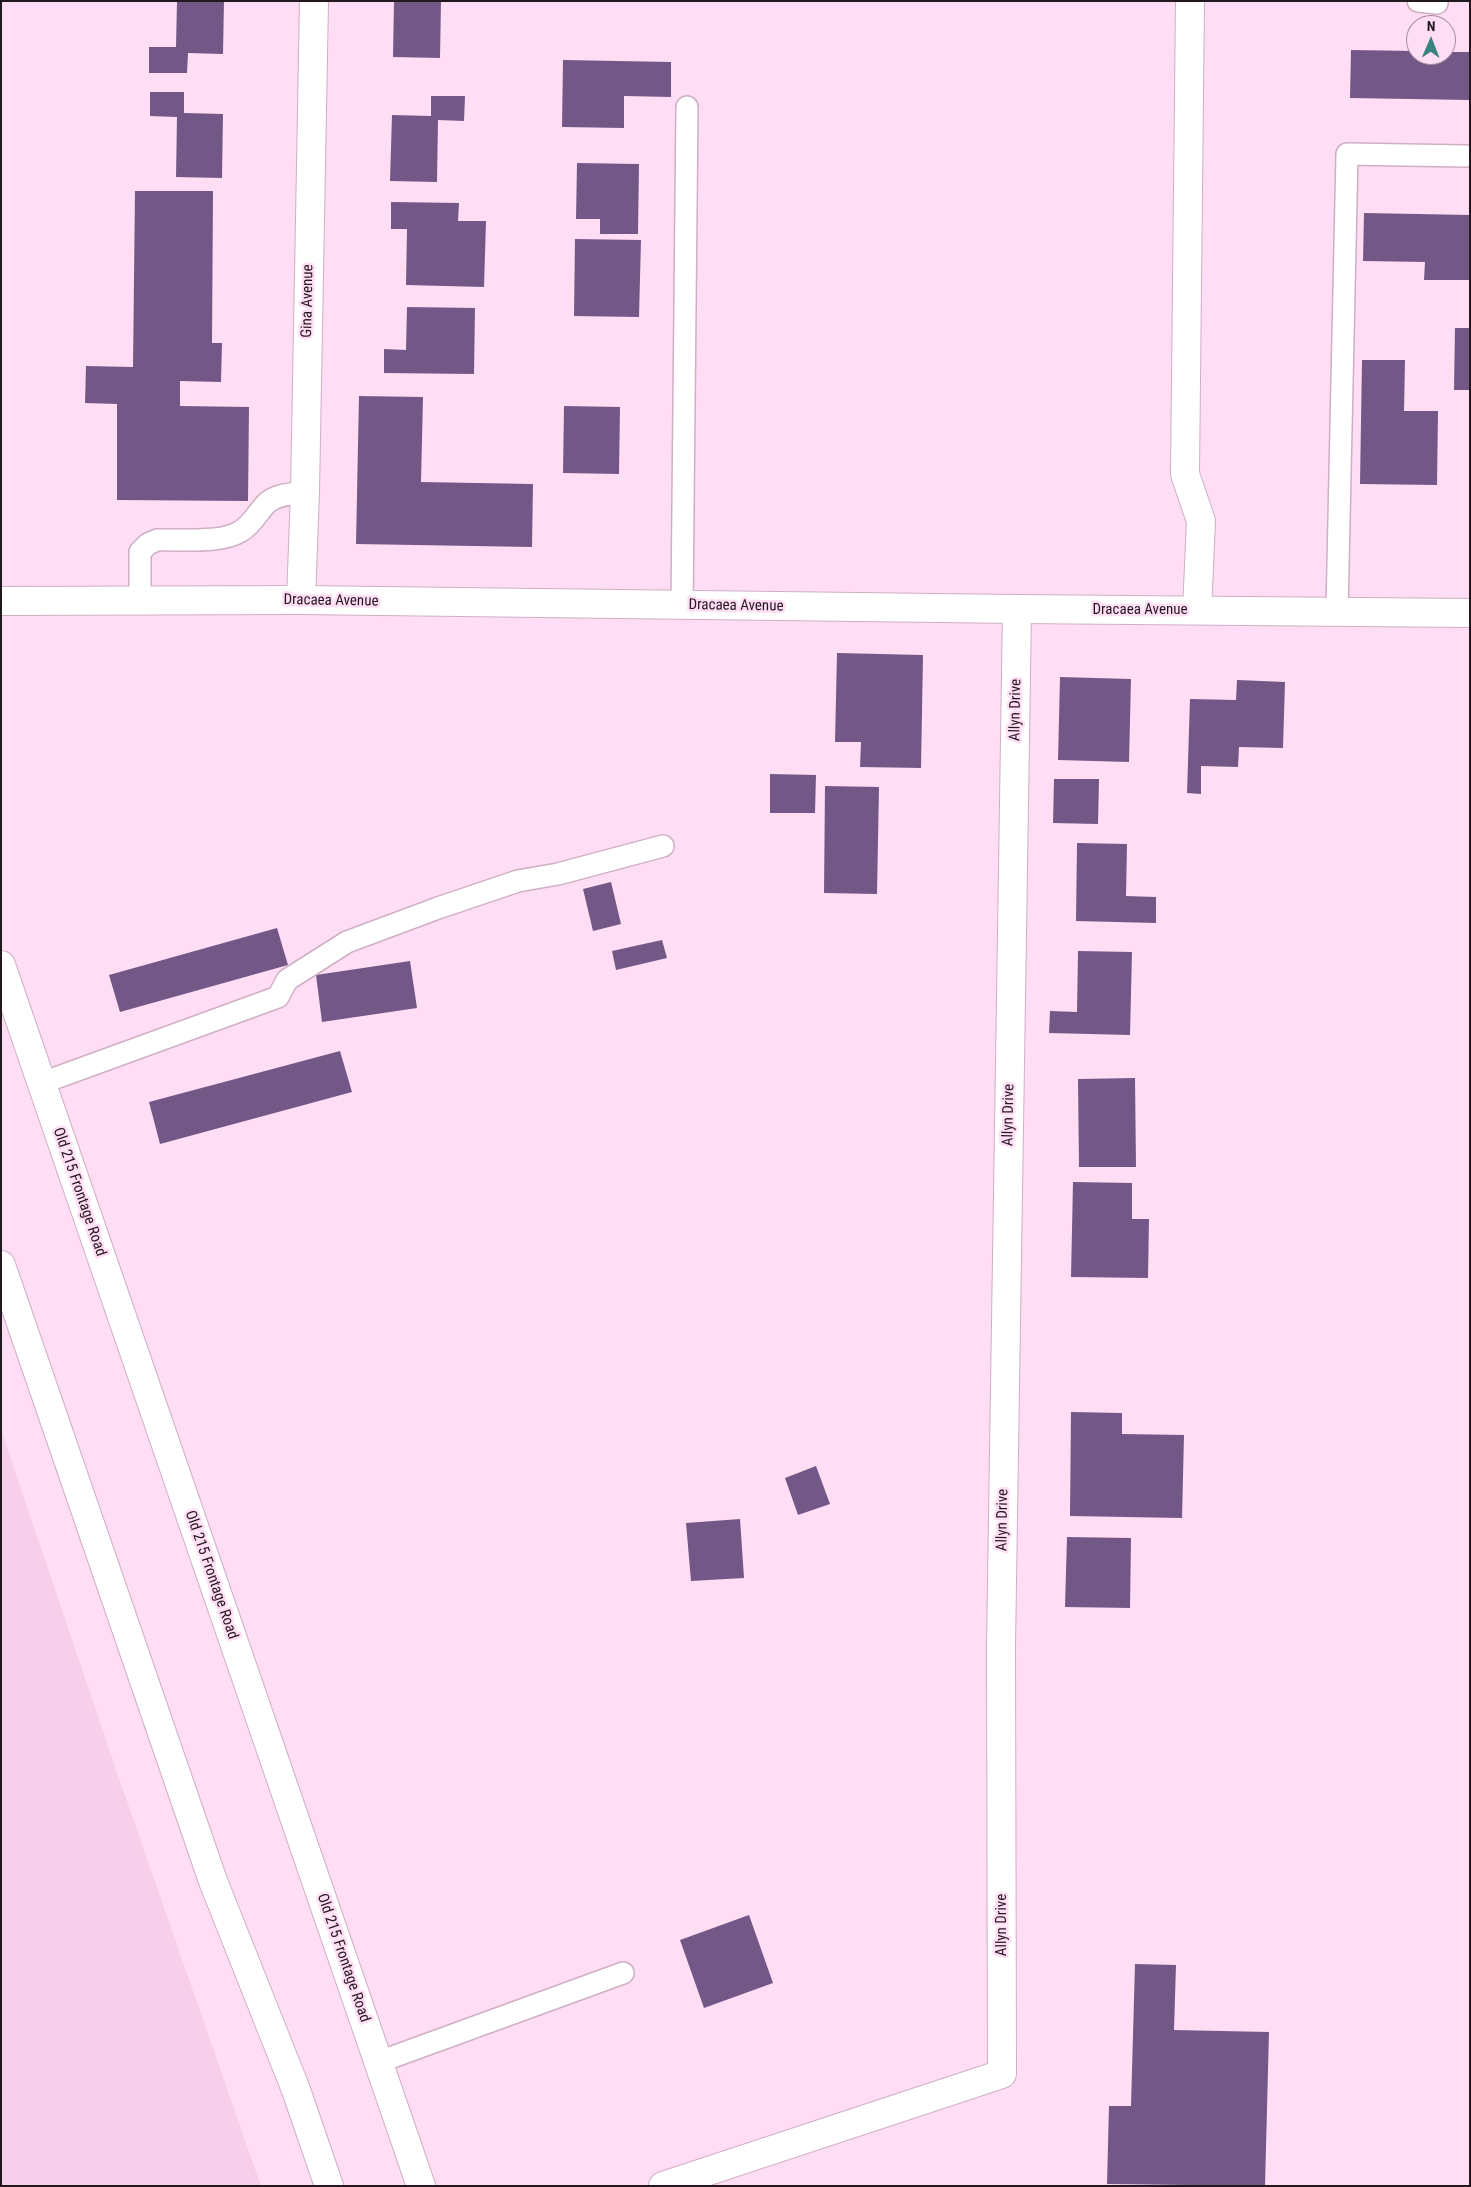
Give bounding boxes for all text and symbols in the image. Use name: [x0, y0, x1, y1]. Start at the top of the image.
north arrow: [1406, 15, 1456, 65]
text: N: [1427, 18, 1436, 34]
street label: Gina Avenue: [298, 264, 318, 338]
street label: Dracaea Avenue: [283, 591, 379, 611]
street label: Dracaea Avenue: [688, 596, 784, 616]
street label: Dracaea Avenue: [1093, 601, 1187, 619]
street label: Allyn Drive: [1006, 679, 1026, 741]
street label: Allyn Drive: [999, 1084, 1019, 1146]
street label: Old 215 Frontage Road: [49, 1125, 109, 1259]
street label: Allyn Drive: [993, 1489, 1013, 1551]
street label: Old 215 Frontage Road: [181, 1508, 241, 1642]
street label: Old 215 Frontage Road: [313, 1891, 373, 2025]
street label: Allyn Drive: [993, 1894, 1011, 1956]

